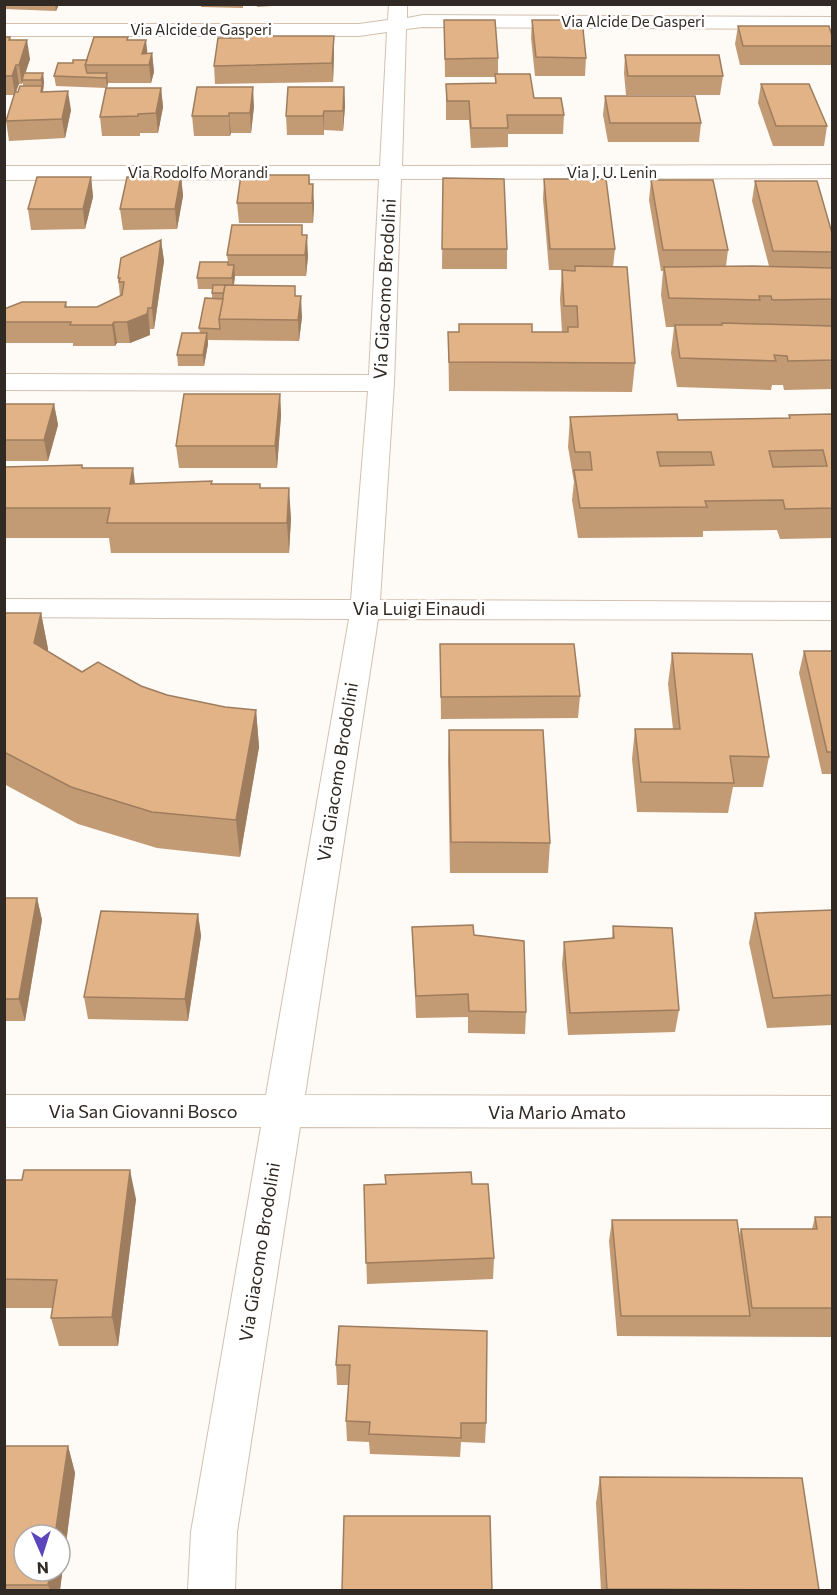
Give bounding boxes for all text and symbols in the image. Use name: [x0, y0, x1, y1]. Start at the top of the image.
street label: Via Alcide De Gasperi: [561, 12, 705, 30]
street label: Via Alcide de Gasperi: [130, 20, 272, 38]
street label: Via Rodolfo Morandi: [128, 163, 268, 181]
street label: Via J. U. Lenin: [567, 163, 657, 181]
street label: Via Giacomo Brodolini: [368, 198, 400, 380]
street label: Via Luigi Einaudi: [353, 597, 485, 619]
street label: Via Giacomo Brodolini: [312, 681, 362, 863]
street label: Via San Giovanni Bosco: [48, 1100, 238, 1122]
street label: Via Mario Amato: [488, 1101, 626, 1123]
street label: Via Giacomo Brodolini: [234, 1161, 284, 1343]
north arrow: [12, 1523, 72, 1583]
text: N: [36, 1559, 49, 1578]

